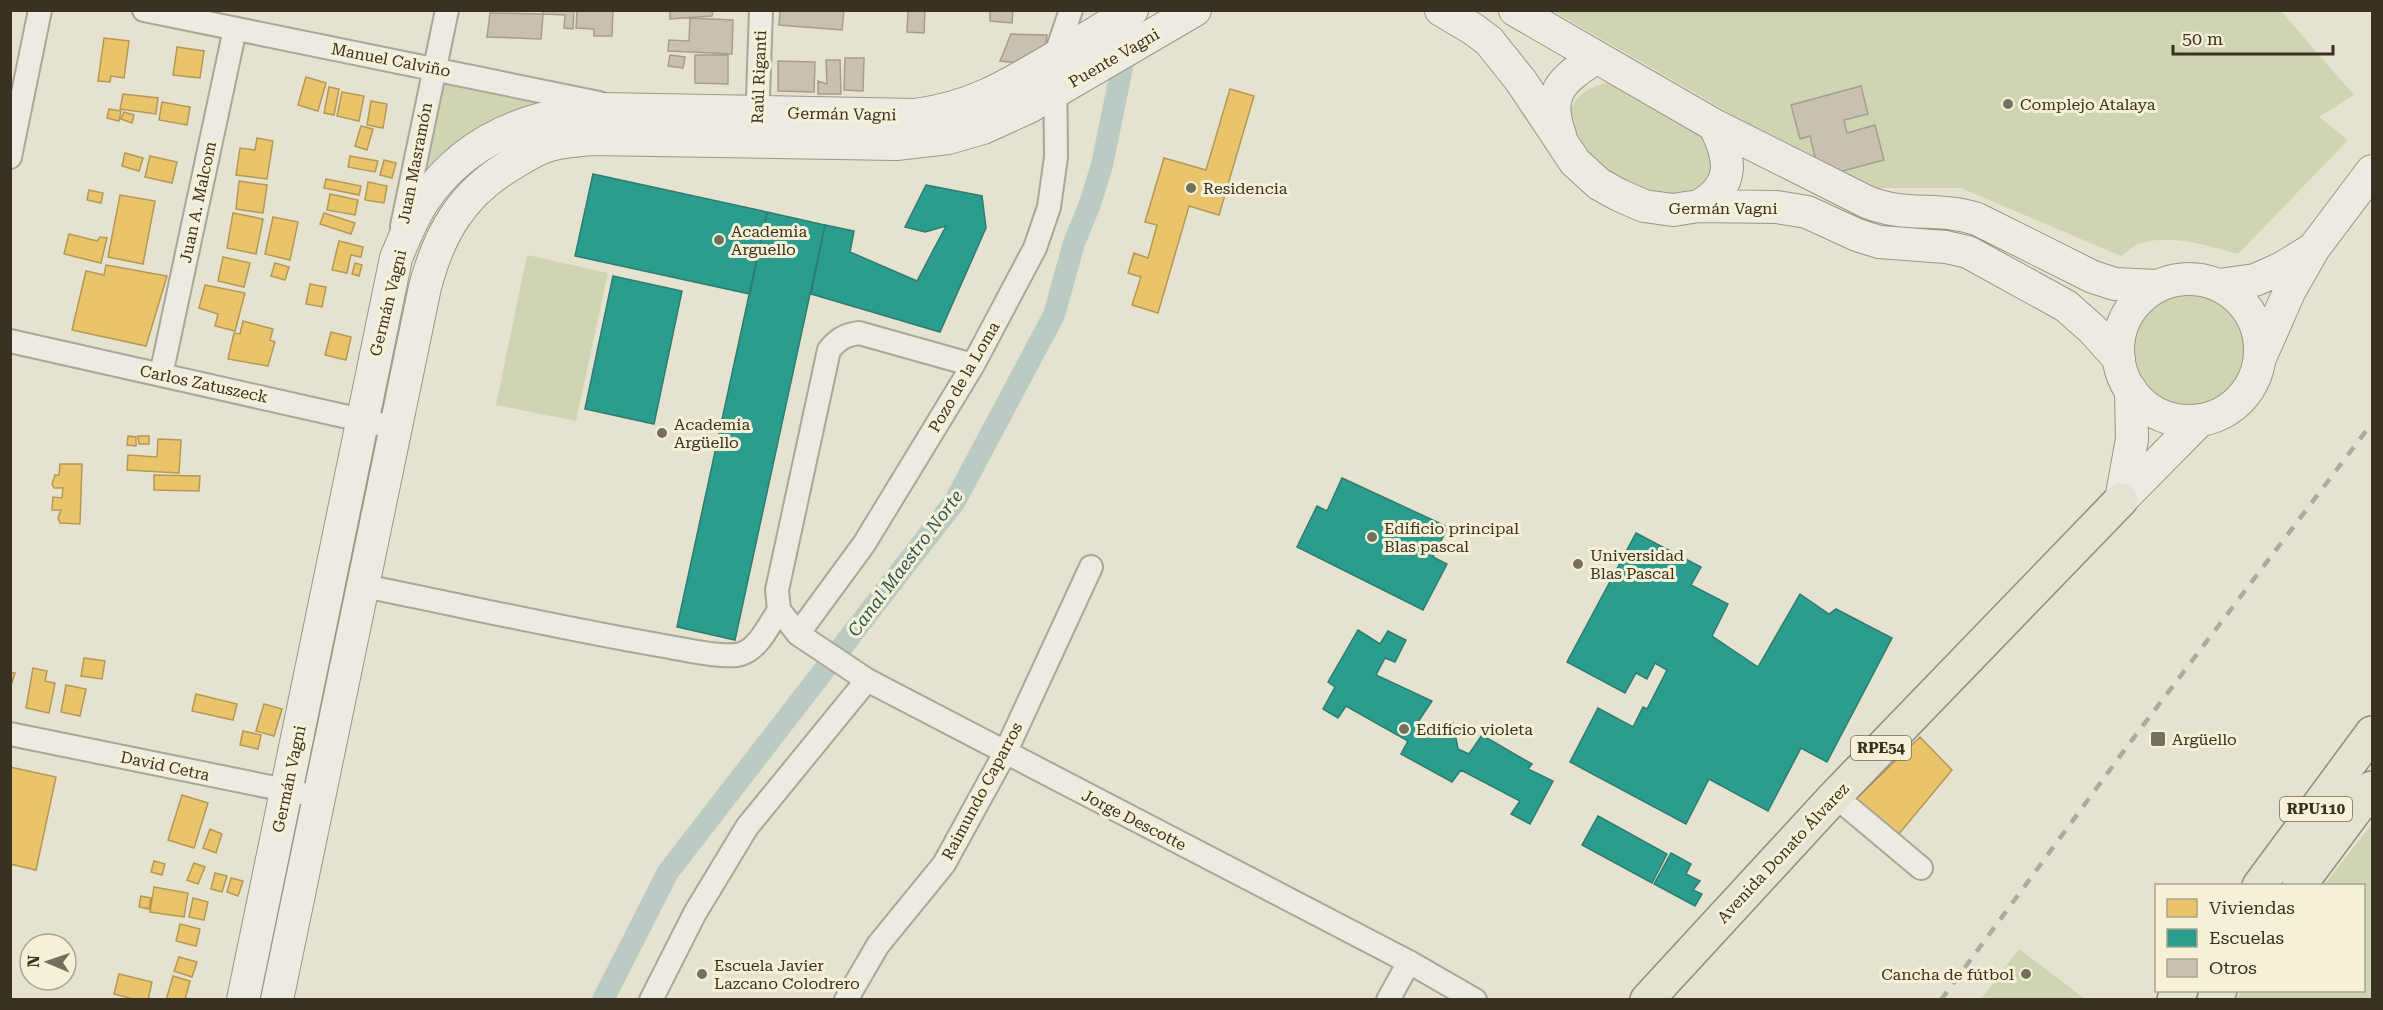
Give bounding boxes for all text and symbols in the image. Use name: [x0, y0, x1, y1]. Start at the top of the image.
scale bar: [2173, 18, 2334, 56]
street label: Puente Vagni: [1065, 24, 1163, 92]
text: 50 m: [2182, 28, 2223, 49]
street label: Raúl Riganti: [748, 30, 770, 124]
street label: Manuel Calviño: [330, 39, 452, 81]
place label: Complejo Atalaya: [2020, 95, 2156, 114]
marker: Complejo Atalaya: [2001, 97, 2015, 111]
street label: Juan Masramón: [394, 101, 436, 225]
street label: Germán Vagni: [787, 104, 897, 124]
street label: Juan A. Malcom: [176, 139, 220, 264]
place label: Residencia: [1203, 179, 1288, 198]
marker: Residencia: [1184, 181, 1198, 195]
street label: Germán Vagni: [1668, 199, 1778, 218]
place label: Academia Arguello: [731, 222, 807, 259]
marker: Academia Arguello: [712, 233, 726, 247]
street label: Germán Vagni: [366, 248, 410, 358]
street label: Pozo de la Loma: [925, 318, 1004, 436]
street label: Carlos Zatuszeck: [138, 361, 270, 407]
place label: Academia Argüello: [674, 415, 750, 452]
marker: Academia Argüello: [655, 426, 669, 440]
water label: Canal Maestro Norte: [843, 486, 967, 640]
place label: Edificio principal Blas pascal: [1384, 519, 1519, 556]
marker: Edificio principal Blas pascal: [1365, 530, 1379, 544]
place label: Universidad Blas Pascal: [1590, 546, 1684, 583]
marker: Universidad Blas Pascal: [1571, 557, 1585, 571]
street label: Raimundo Caparros: [938, 719, 1027, 863]
place label: Edificio violeta: [1416, 720, 1533, 739]
marker: Edificio violeta: [1397, 722, 1411, 736]
street label: Germán Vagni: [268, 724, 310, 834]
marker: Argüello: [2149, 730, 2167, 748]
place label: Argüello: [2172, 730, 2237, 749]
road number: RPE54: [1851, 736, 1911, 760]
street label: David Cetra: [119, 747, 212, 785]
street label: Avenida Donato Álvarez: [1713, 779, 1853, 927]
street label: Jorge Descotte: [1079, 785, 1190, 855]
road number: RPU110: [2280, 797, 2352, 821]
legend: [2155, 884, 2365, 992]
text: Viviendas: [2209, 897, 2295, 918]
text: Escuelas: [2209, 927, 2284, 948]
north arrow: [18, 932, 78, 992]
text: N: [24, 955, 43, 968]
place label: Escuela Javier Lazcano Colodrero: [714, 956, 860, 993]
text: Otros: [2209, 957, 2257, 978]
place label: Cancha de fútbol: [1881, 965, 2014, 984]
marker: Escuela Javier Lazcano Colodrero: [695, 967, 709, 981]
marker: Cancha de fútbol: [2019, 967, 2033, 981]

